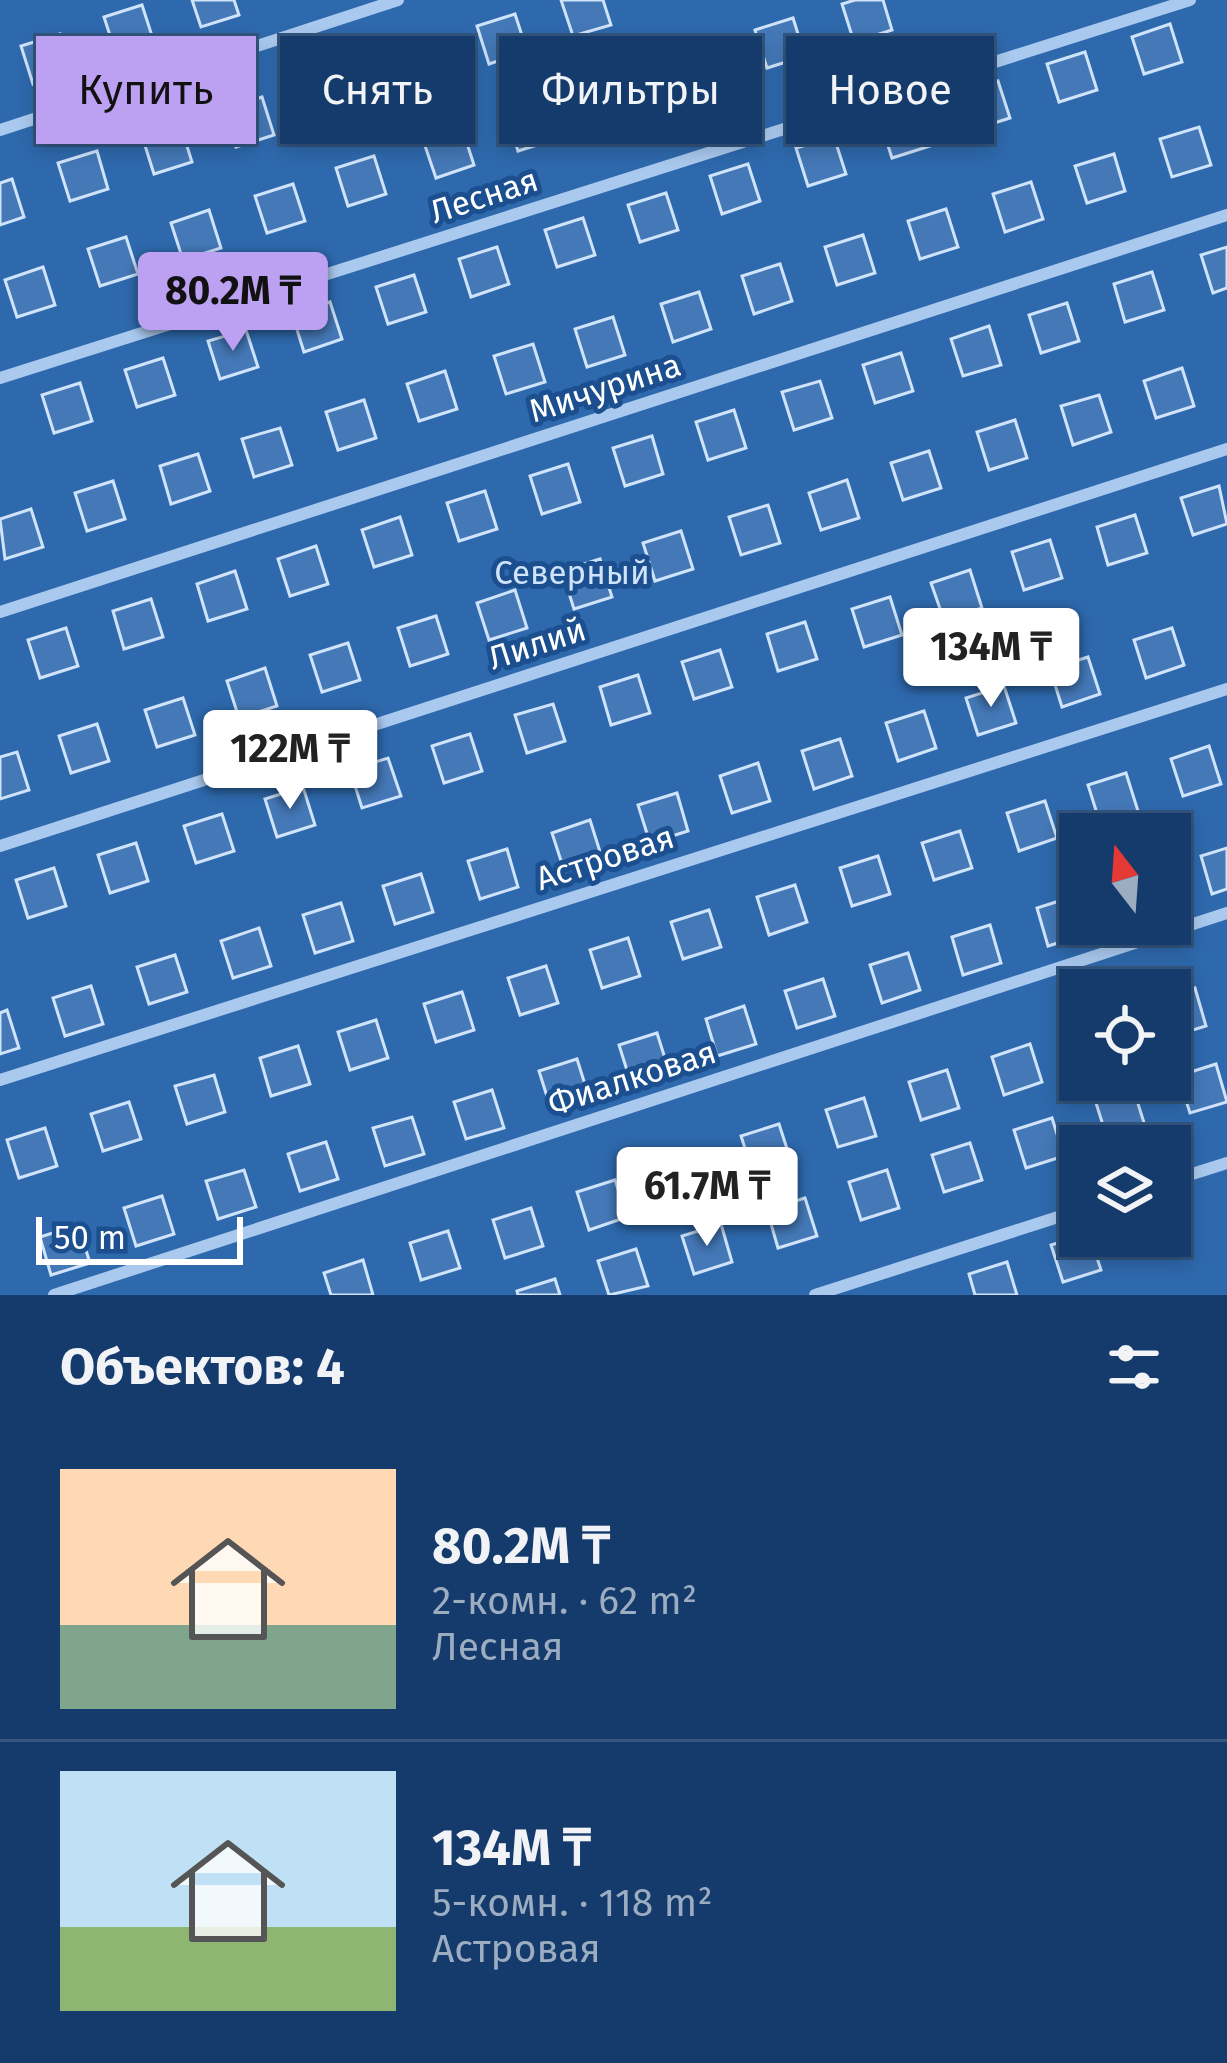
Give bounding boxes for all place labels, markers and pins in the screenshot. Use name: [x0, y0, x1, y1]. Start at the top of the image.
pin: 80.2M ₸: [122, 252, 344, 354]
pin: 134M ₸: [893, 608, 1089, 710]
pin: 122M ₸: [192, 710, 388, 812]
pin: 61.7M ₸: [596, 1147, 818, 1249]

